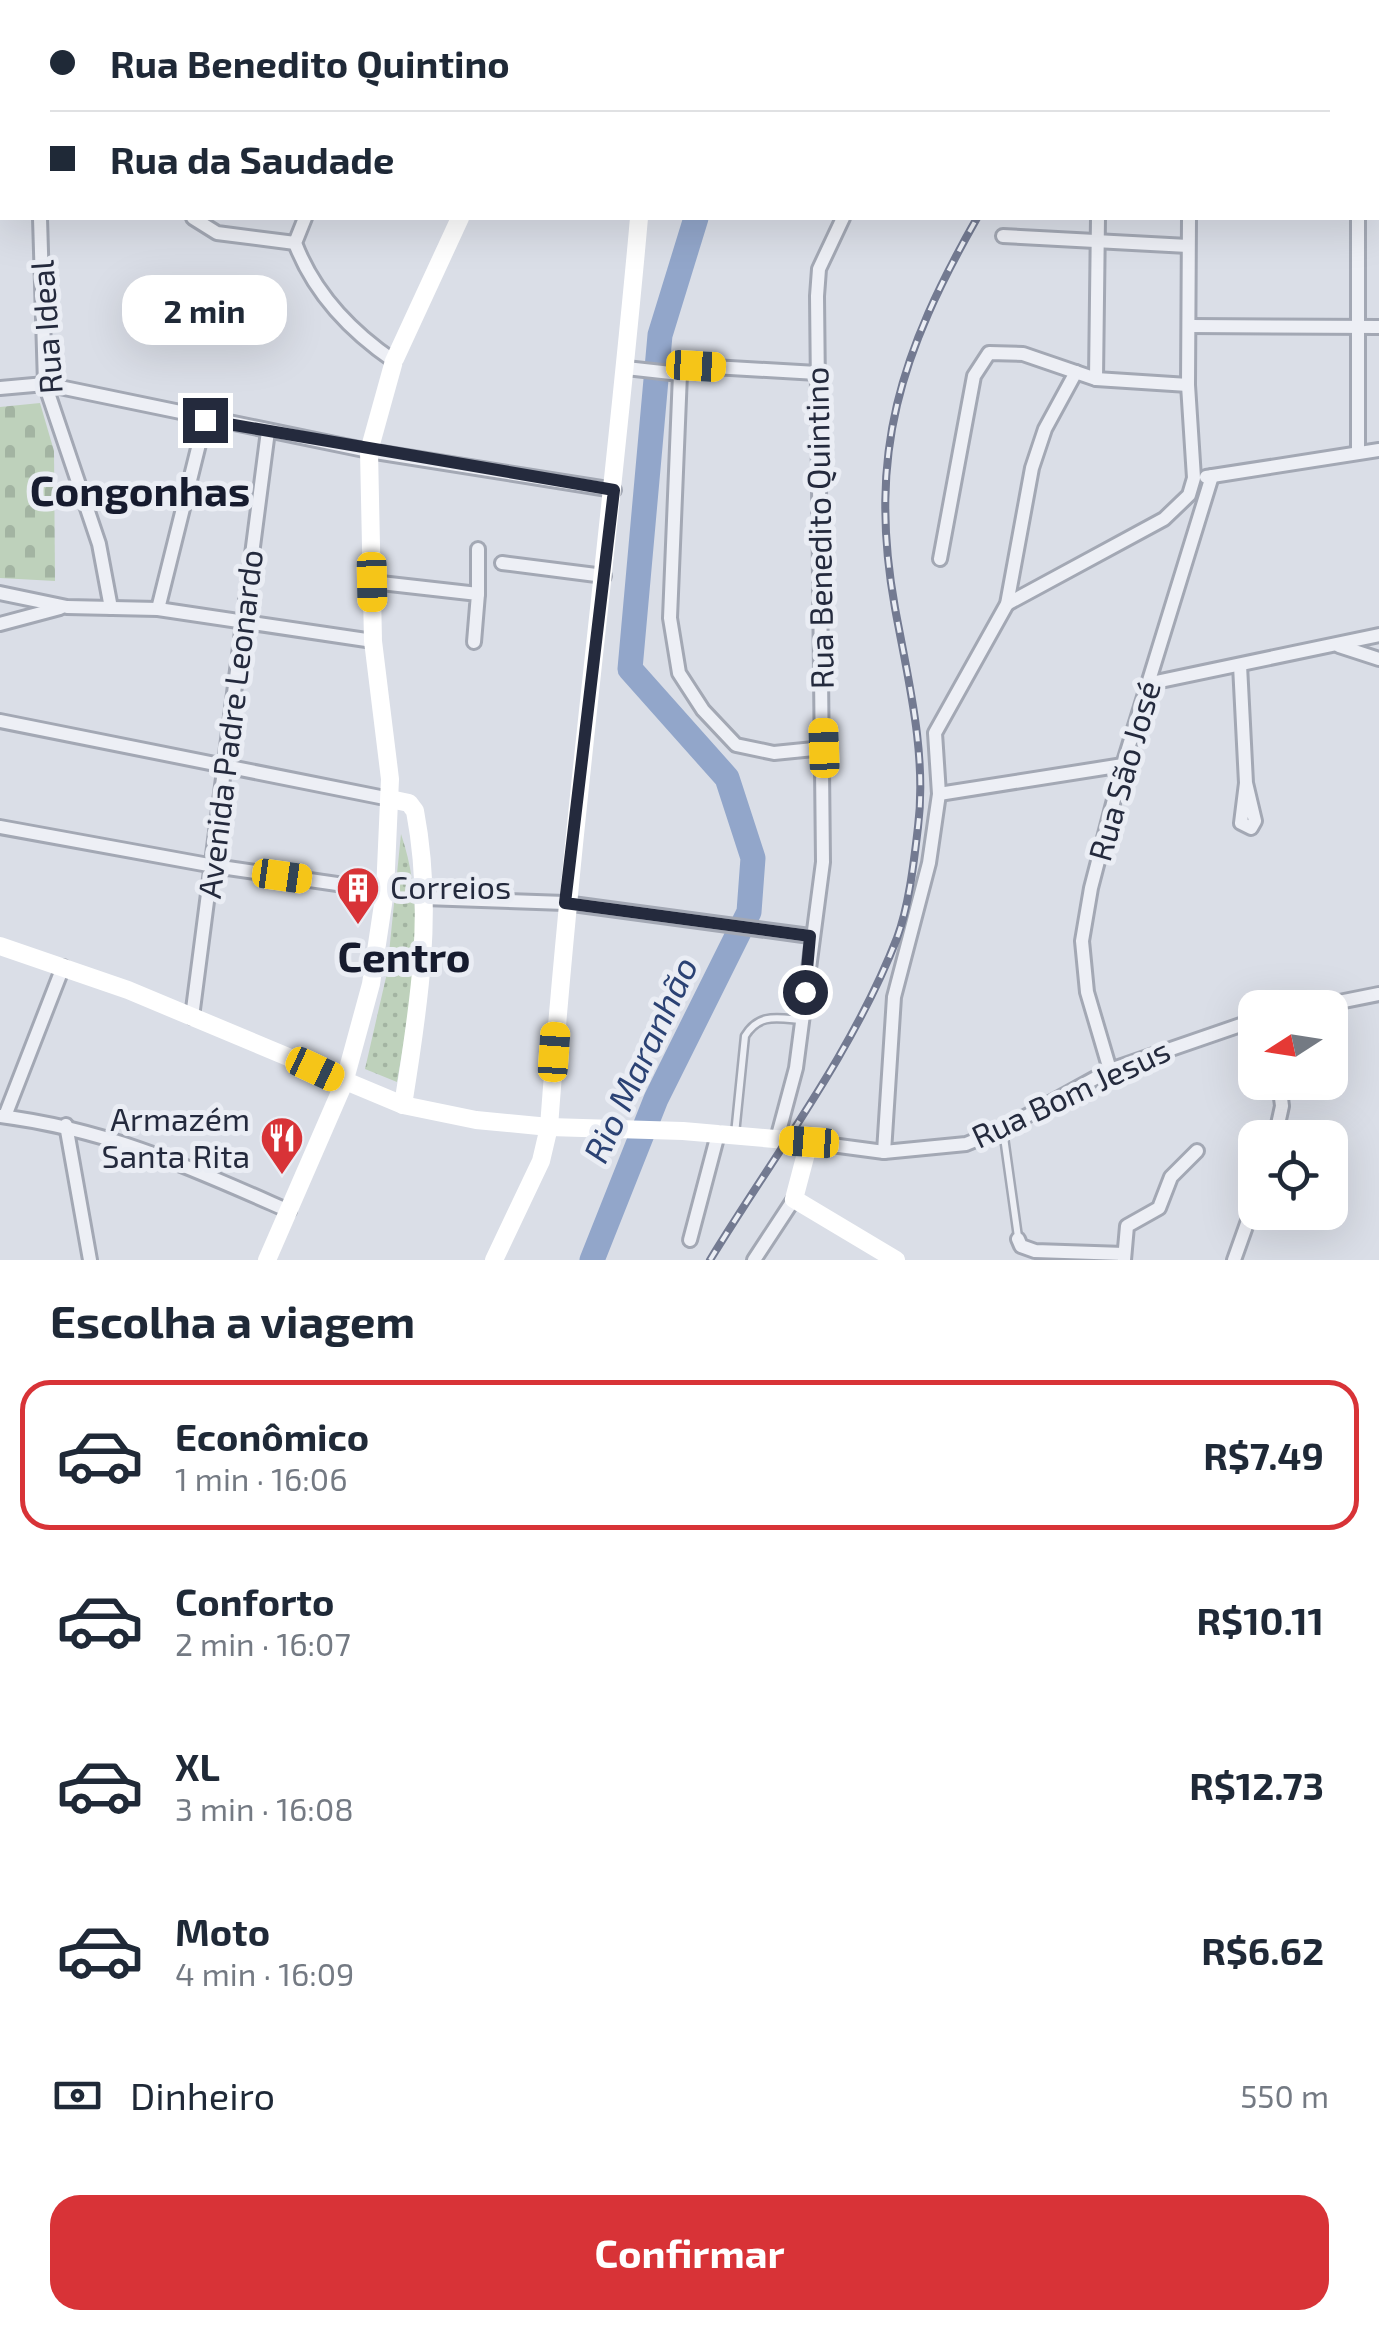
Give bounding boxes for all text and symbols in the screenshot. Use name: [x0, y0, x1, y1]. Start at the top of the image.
text: Rua Benedito Quintino: [110, 40, 510, 86]
text: Rua da Saudade: [110, 136, 394, 182]
street label: Rua Ideal: [21, 259, 69, 395]
callout: 2 min: [122, 275, 288, 345]
text: 2 min: [164, 291, 245, 329]
car: [665, 349, 727, 383]
street label: Rua Benedito Quintino: [796, 367, 841, 690]
route end: [183, 398, 228, 443]
district label: Congonhas: [30, 464, 250, 514]
street label: Avenida Padre Leonardo: [189, 547, 269, 900]
car: [356, 552, 388, 612]
street label: Rua São José: [1079, 676, 1167, 865]
car: [808, 717, 840, 779]
car: [250, 857, 314, 895]
building icon: Correios: [335, 865, 381, 926]
place label: Correios: [390, 867, 511, 905]
district label: Centro: [337, 930, 471, 980]
water label: Rio Maranhão: [573, 950, 705, 1169]
route start: [783, 970, 828, 1015]
north arrow: [1238, 990, 1348, 1100]
map controls: [1238, 990, 1348, 1230]
car: [537, 1021, 571, 1083]
street label: Rua Bom Jesus: [965, 1030, 1175, 1155]
car: [281, 1043, 349, 1095]
place label: Armazém Santa Rita: [102, 1099, 250, 1174]
restaurant icon: Armazém Santa Rita: [259, 1115, 305, 1176]
button: locate: [1238, 1120, 1348, 1230]
car: [778, 1125, 840, 1159]
text: Escolha a viagem: [50, 1293, 415, 1347]
icon: car: [55, 1410, 145, 1500]
text: Econômico: [175, 1413, 369, 1459]
text: R$7.49: [1203, 1432, 1324, 1478]
text: 1 min · 16:06: [175, 1459, 347, 1497]
icon: car: [55, 1575, 145, 1665]
text: Conforto: [175, 1578, 334, 1624]
text: R$10.11: [1197, 1597, 1324, 1643]
text: 2 min · 16:07: [175, 1624, 351, 1662]
icon: car: [55, 1740, 145, 1830]
text: XL: [175, 1743, 220, 1789]
text: R$12.73: [1189, 1762, 1324, 1808]
text: 3 min · 16:08: [175, 1789, 354, 1827]
icon: car: [55, 1905, 145, 1995]
text: Moto: [175, 1908, 270, 1954]
text: R$6.62: [1201, 1927, 1324, 1973]
text: 4 min · 16:09: [175, 1954, 354, 1992]
icon: cash: [50, 2068, 105, 2123]
text: Dinheiro: [130, 2072, 275, 2118]
text: 550 m: [1240, 2076, 1329, 2114]
button: Confirmar: [50, 2195, 1329, 2310]

